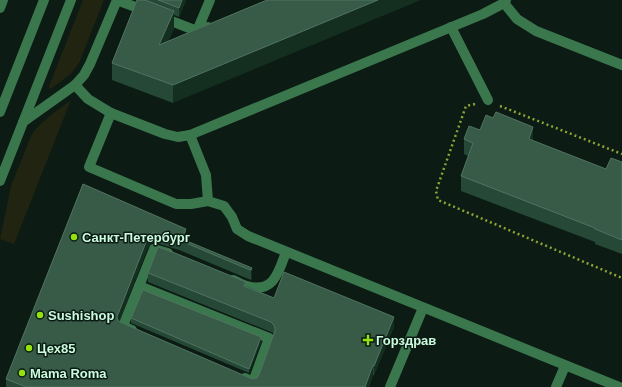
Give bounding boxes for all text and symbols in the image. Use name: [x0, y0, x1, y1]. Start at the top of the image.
place label: Санкт-Петербург: [82, 230, 191, 245]
marker: Санкт-Петербург: [69, 232, 79, 242]
place label: Sushishop: [48, 308, 115, 323]
marker: Sushishop: [35, 310, 45, 320]
place label: Горздрав: [376, 333, 436, 348]
marker: Горздрав: [363, 335, 373, 345]
place label: Цех85: [37, 341, 75, 356]
marker: Цех85: [24, 343, 34, 353]
place label: Mama Roma: [30, 366, 107, 381]
marker: Mama Roma: [17, 368, 27, 378]

